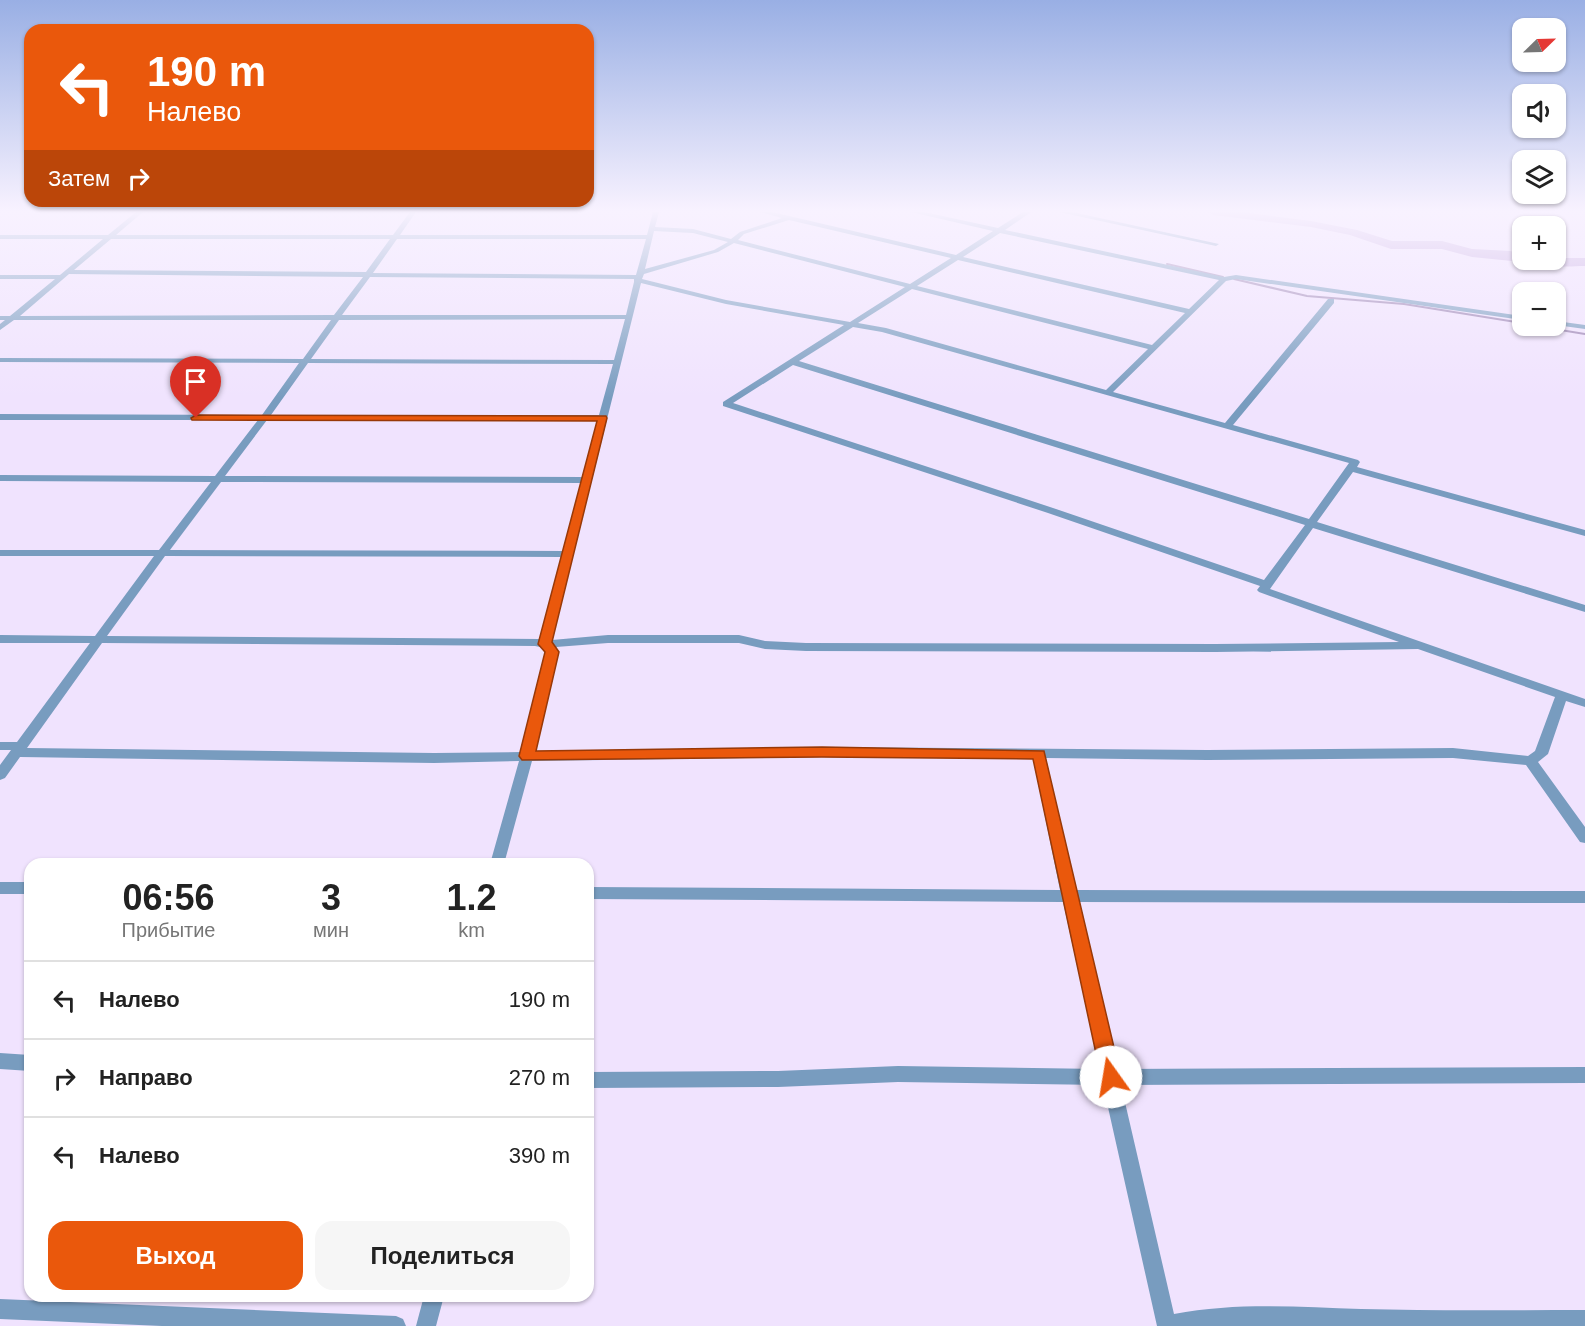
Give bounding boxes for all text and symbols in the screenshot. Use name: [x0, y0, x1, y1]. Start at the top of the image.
north arrow: [1512, 18, 1566, 72]
map controls: [1512, 18, 1566, 336]
icon: left: [48, 48, 126, 126]
text: 190 m: [147, 48, 266, 95]
button: sound: [1512, 84, 1566, 138]
text: Налево: [147, 97, 241, 127]
button: layers: [1512, 150, 1566, 204]
icon: right: [122, 162, 155, 195]
text: Затем: [48, 166, 110, 191]
button: +: [1512, 216, 1566, 270]
button: −: [1512, 282, 1566, 336]
pin: [170, 356, 221, 418]
icon: arrive: [179, 365, 212, 398]
text: 06:56: [122, 877, 215, 918]
text: 3: [321, 877, 341, 918]
text: 1.2: [446, 877, 496, 918]
text: Прибытие: [122, 919, 215, 941]
text: мин: [313, 919, 349, 941]
text: km: [458, 919, 485, 941]
icon: left: [48, 984, 81, 1017]
text: Налево: [99, 987, 180, 1012]
text: 190 m: [509, 987, 570, 1012]
position arrow: [1079, 1045, 1143, 1109]
icon: right: [48, 1062, 81, 1095]
text: Направо: [99, 1065, 193, 1090]
text: 270 m: [509, 1065, 570, 1090]
icon: left: [48, 1140, 81, 1173]
text: Налево: [99, 1143, 180, 1168]
text: 390 m: [509, 1143, 570, 1168]
button: Выход: [48, 1221, 303, 1290]
button: Поделиться: [315, 1221, 570, 1290]

